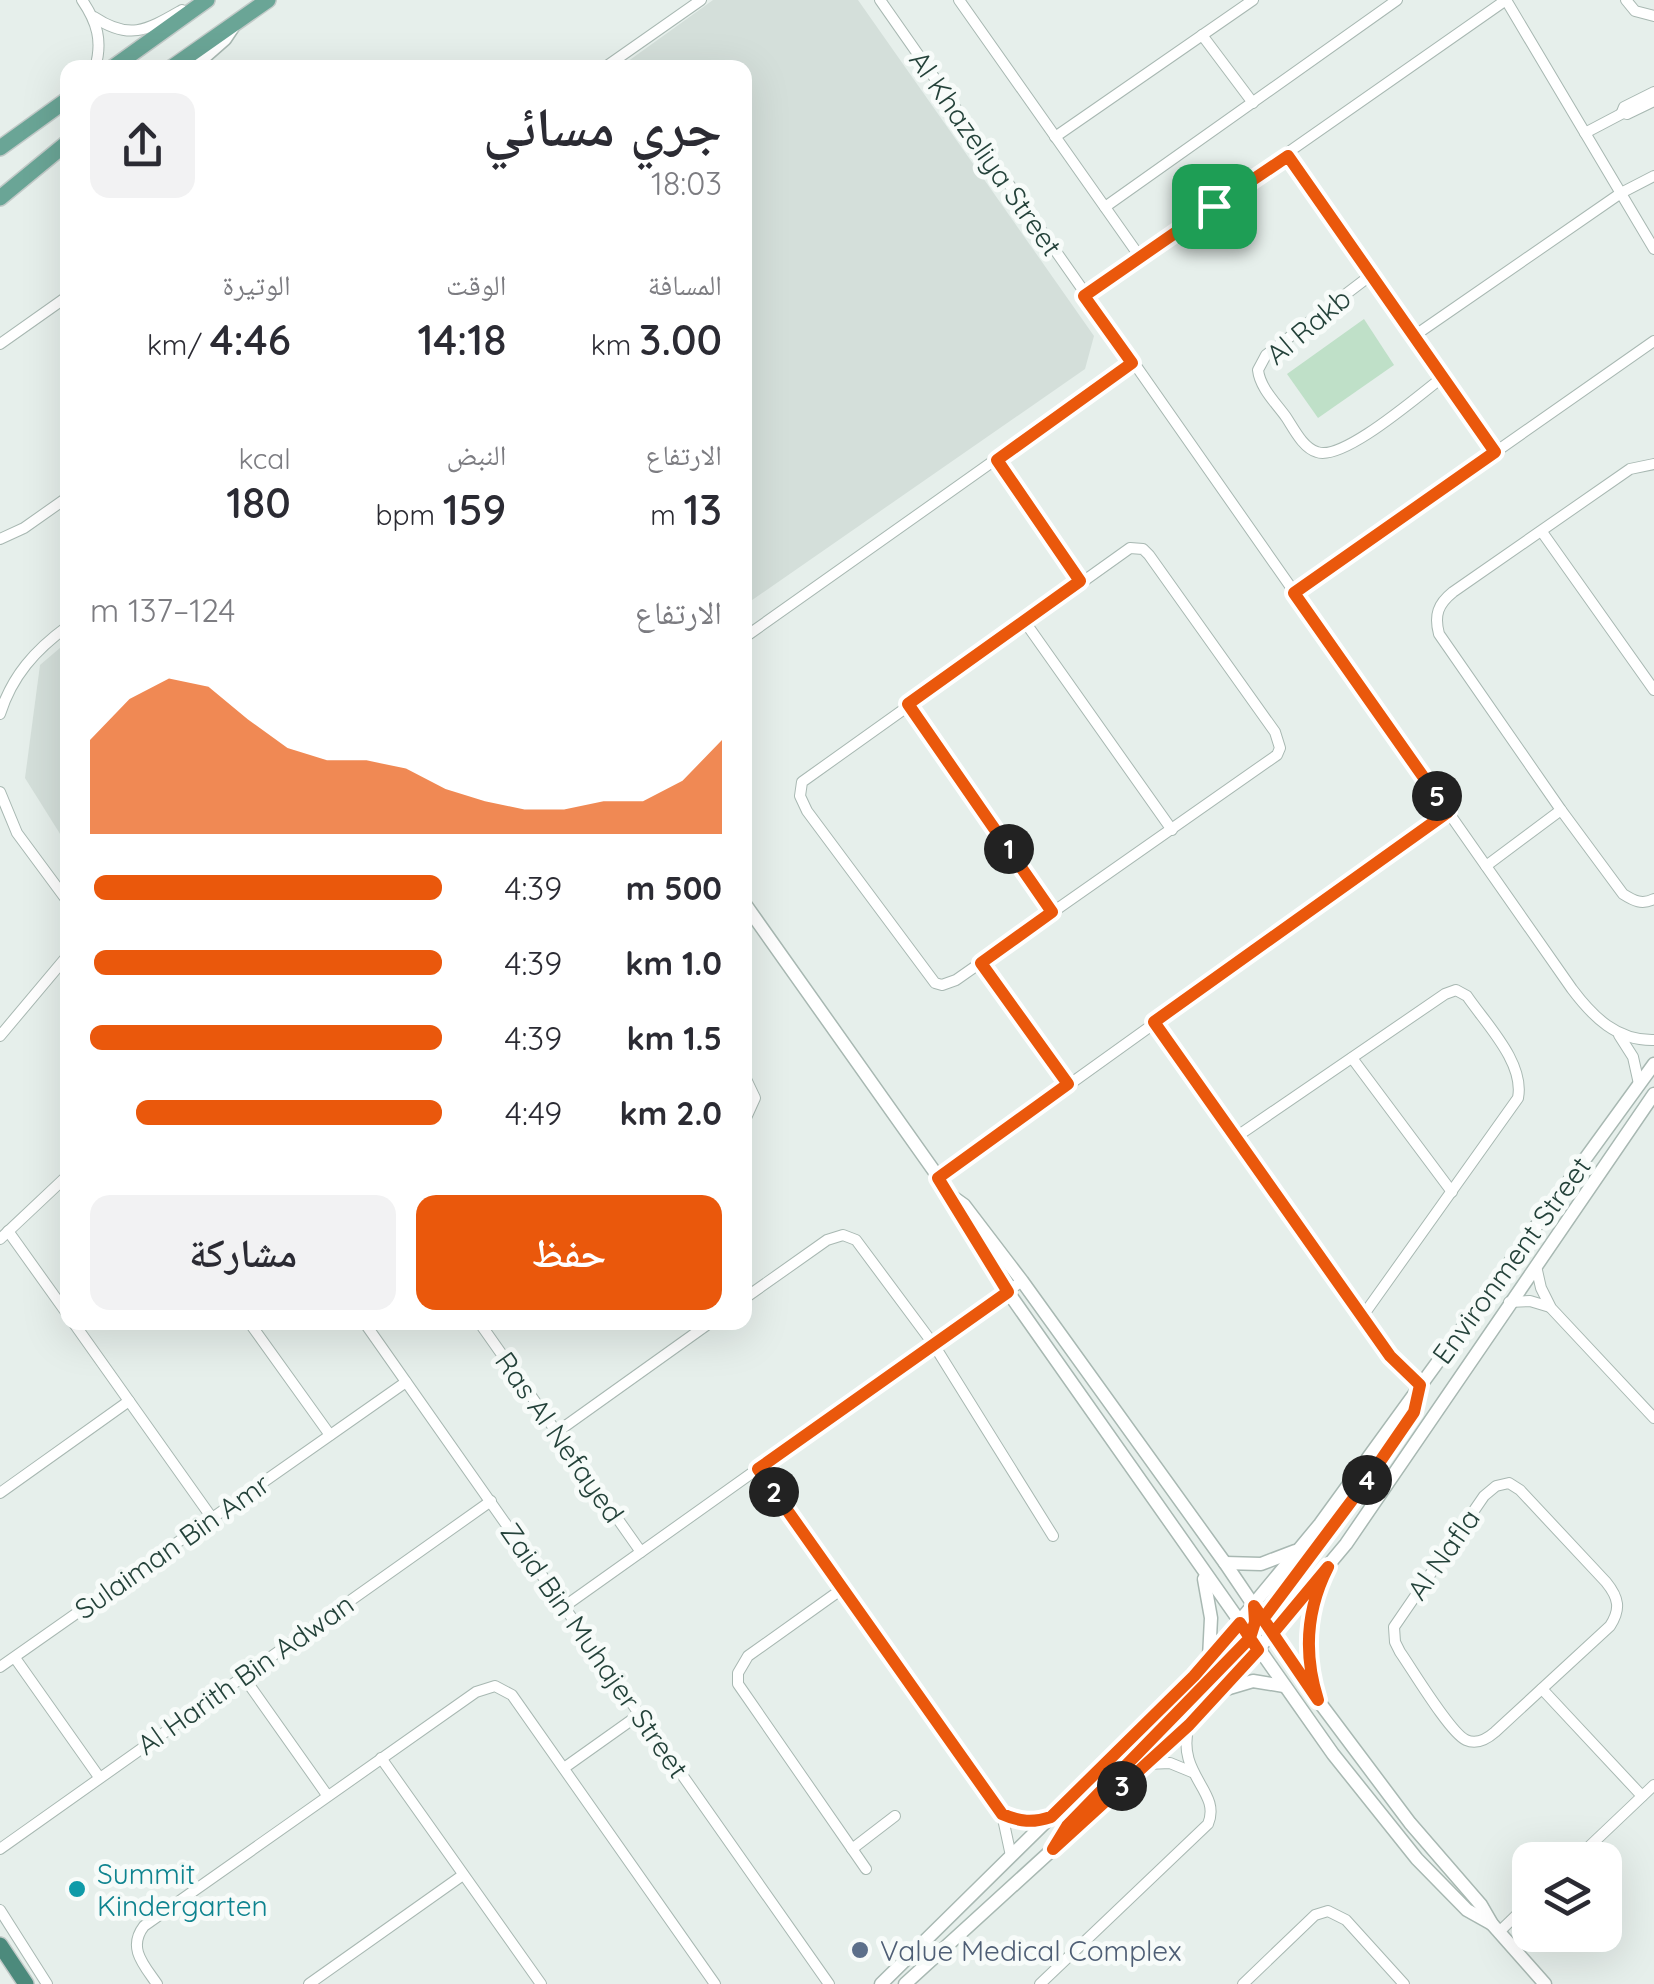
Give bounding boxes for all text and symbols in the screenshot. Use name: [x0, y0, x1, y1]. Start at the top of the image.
street label: Al Khazeliya Street: [902, 44, 1070, 262]
text: جري مسائي: [483, 91, 722, 160]
button: share: [90, 93, 195, 198]
text: 18:03: [651, 163, 722, 203]
pin: [1172, 164, 1257, 249]
icon: arrive: [1187, 179, 1242, 234]
text: الوتيرة: [223, 267, 291, 302]
text: الوقت: [446, 267, 506, 302]
text: المسافة: [648, 267, 722, 302]
street label: Al Rakb: [1259, 281, 1357, 371]
text: 4:46: [210, 313, 291, 366]
text: 14:18: [417, 313, 506, 366]
text: 3.00: [639, 313, 722, 366]
text: /km: [147, 327, 210, 362]
text: km: [591, 327, 639, 362]
text: النبض: [447, 437, 506, 472]
text: الارتفاع: [646, 437, 722, 472]
text: kcal: [238, 441, 291, 476]
text: 180: [226, 476, 291, 529]
text: 159: [443, 483, 506, 536]
text: 13: [684, 483, 722, 536]
text: bpm: [376, 497, 443, 532]
text: m: [650, 497, 684, 532]
text: 124–137 m: [90, 590, 235, 630]
text: الارتفاع: [635, 592, 722, 632]
pin: 5: [1412, 771, 1462, 821]
text: 5: [1429, 778, 1445, 813]
pin: 1: [984, 824, 1034, 874]
text: 1: [1004, 831, 1014, 866]
text: 4:39: [505, 868, 562, 908]
text: 500 m: [626, 868, 722, 908]
text: 4:39: [505, 943, 562, 983]
text: 1.0 km: [625, 943, 722, 983]
text: 4:39: [505, 1018, 562, 1058]
text: 1.5 km: [626, 1018, 722, 1058]
text: 4:49: [505, 1093, 562, 1133]
text: 2.0 km: [619, 1093, 722, 1133]
street label: Environment Street: [1424, 1150, 1598, 1370]
button: مشاركة: [90, 1195, 396, 1310]
button: حفظ: [416, 1195, 722, 1310]
street label: Ras Al Nefayed: [488, 1345, 632, 1529]
pin: 4: [1342, 1455, 1392, 1505]
text: 4: [1359, 1462, 1375, 1497]
street label: Sulaiman Bin Amr: [68, 1466, 276, 1626]
pin: 2: [749, 1467, 799, 1517]
text: 2: [766, 1474, 782, 1509]
street label: Al Nafla: [1399, 1502, 1487, 1606]
street label: Zaid Bin Muhajer Street: [493, 1515, 697, 1785]
street label: Al Harith Bin Adwan: [130, 1586, 360, 1762]
pin: 3: [1097, 1761, 1147, 1811]
text: 3: [1114, 1768, 1130, 1803]
map controls: [1512, 1842, 1622, 1952]
button: layers: [1512, 1842, 1622, 1952]
place label: Summit Kindergarten: [97, 1856, 268, 1923]
marker: Summit Kindergarten: [66, 1878, 88, 1900]
place label: Value Medical Complex: [880, 1933, 1181, 1968]
marker: Value Medical Complex: [849, 1939, 871, 1961]

